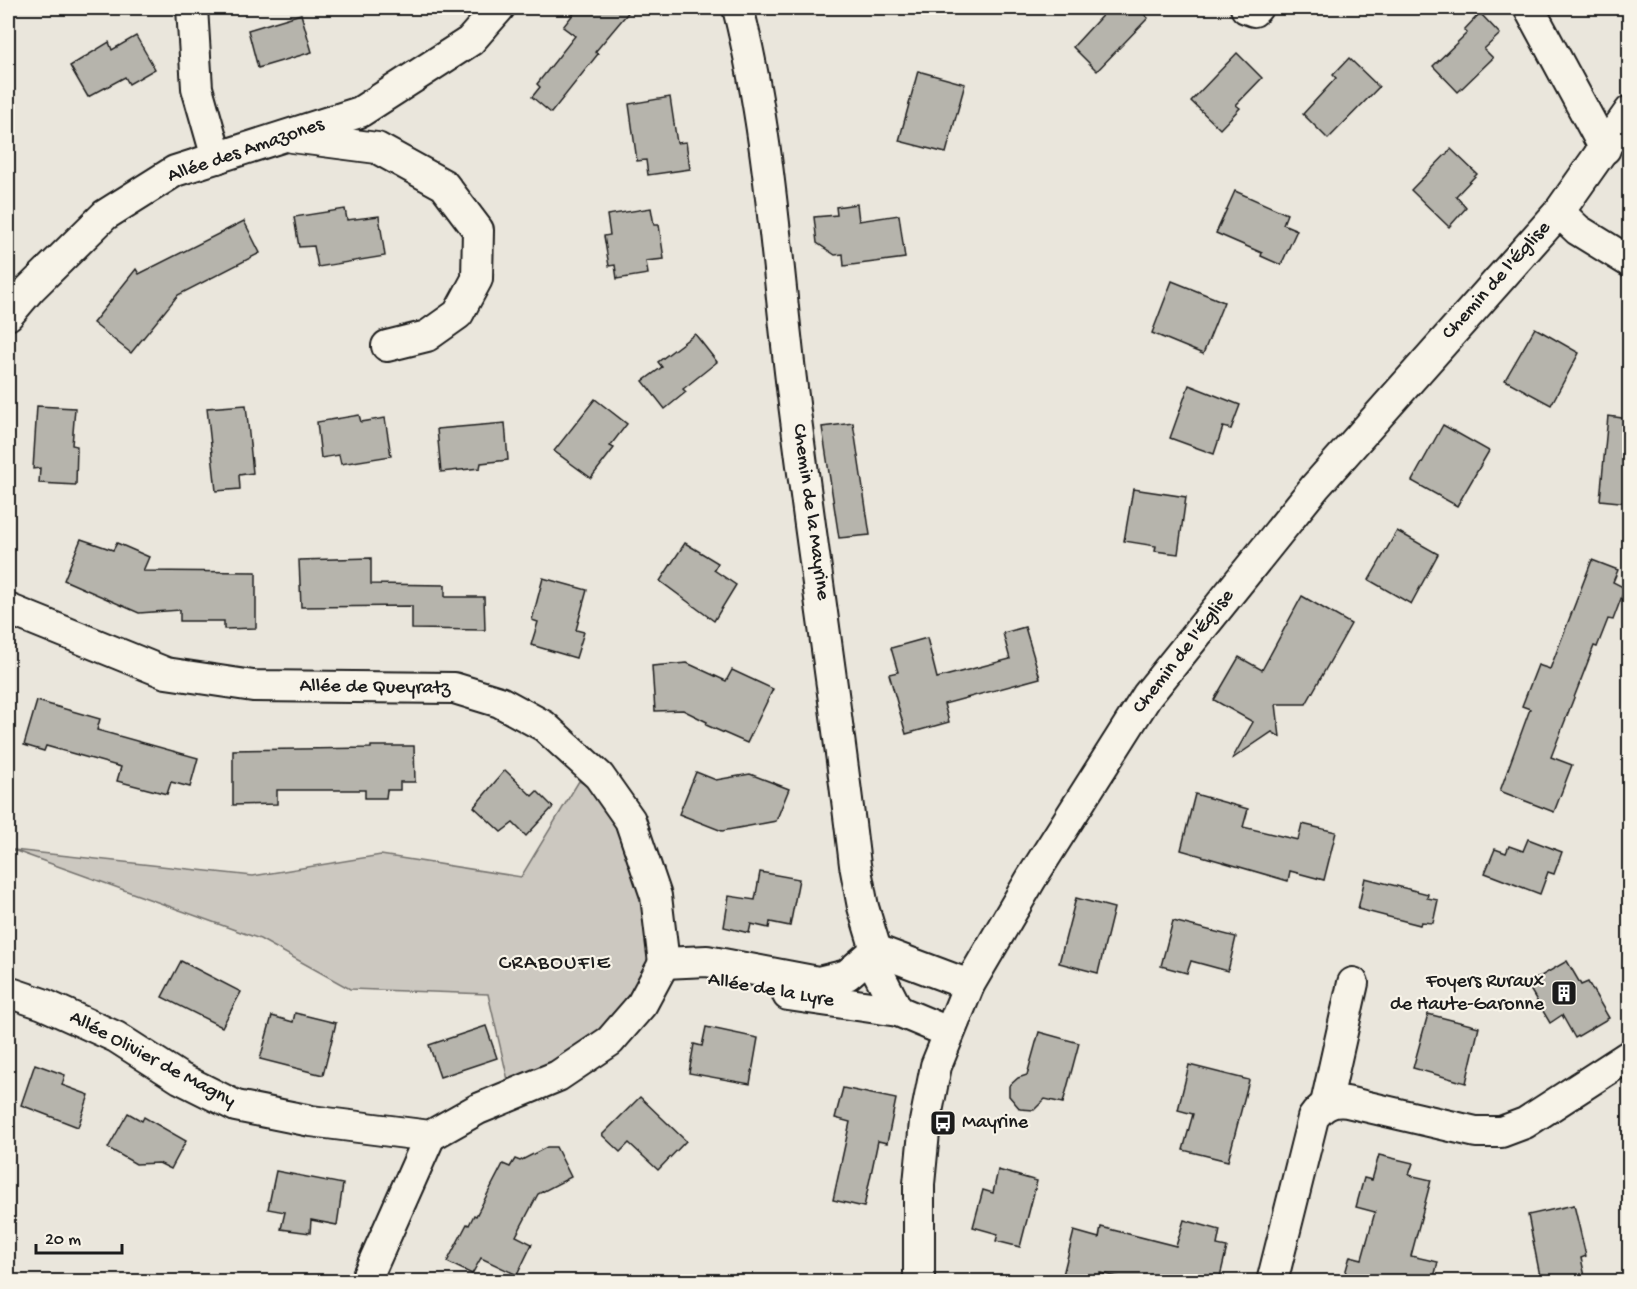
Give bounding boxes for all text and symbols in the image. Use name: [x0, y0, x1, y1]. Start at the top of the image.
street label: Allée des Amazones: [165, 113, 328, 189]
street label: Chemin de l'Église: [1437, 216, 1557, 345]
street label: Chemin de la Mayrine: [786, 422, 834, 602]
street label: Chemin de l'Église: [1128, 584, 1240, 719]
street label: Allée de Queyratz: [299, 675, 452, 701]
district label: CRABOUFIE: [499, 952, 611, 977]
street label: Allée de la Lyre: [706, 969, 836, 1014]
place label: Foyers Ruraux de Haute-Garonne: [1390, 971, 1545, 1017]
building icon: Foyers Ruraux de Haute-Garonne: [1549, 978, 1579, 1008]
street label: Allée Olivier de Magny: [65, 1007, 239, 1114]
bus stop icon: Mayrine: [928, 1108, 958, 1138]
place label: Mayrine: [962, 1112, 1029, 1135]
scale bar: [36, 1217, 122, 1255]
text: 20 m: [45, 1230, 81, 1251]

